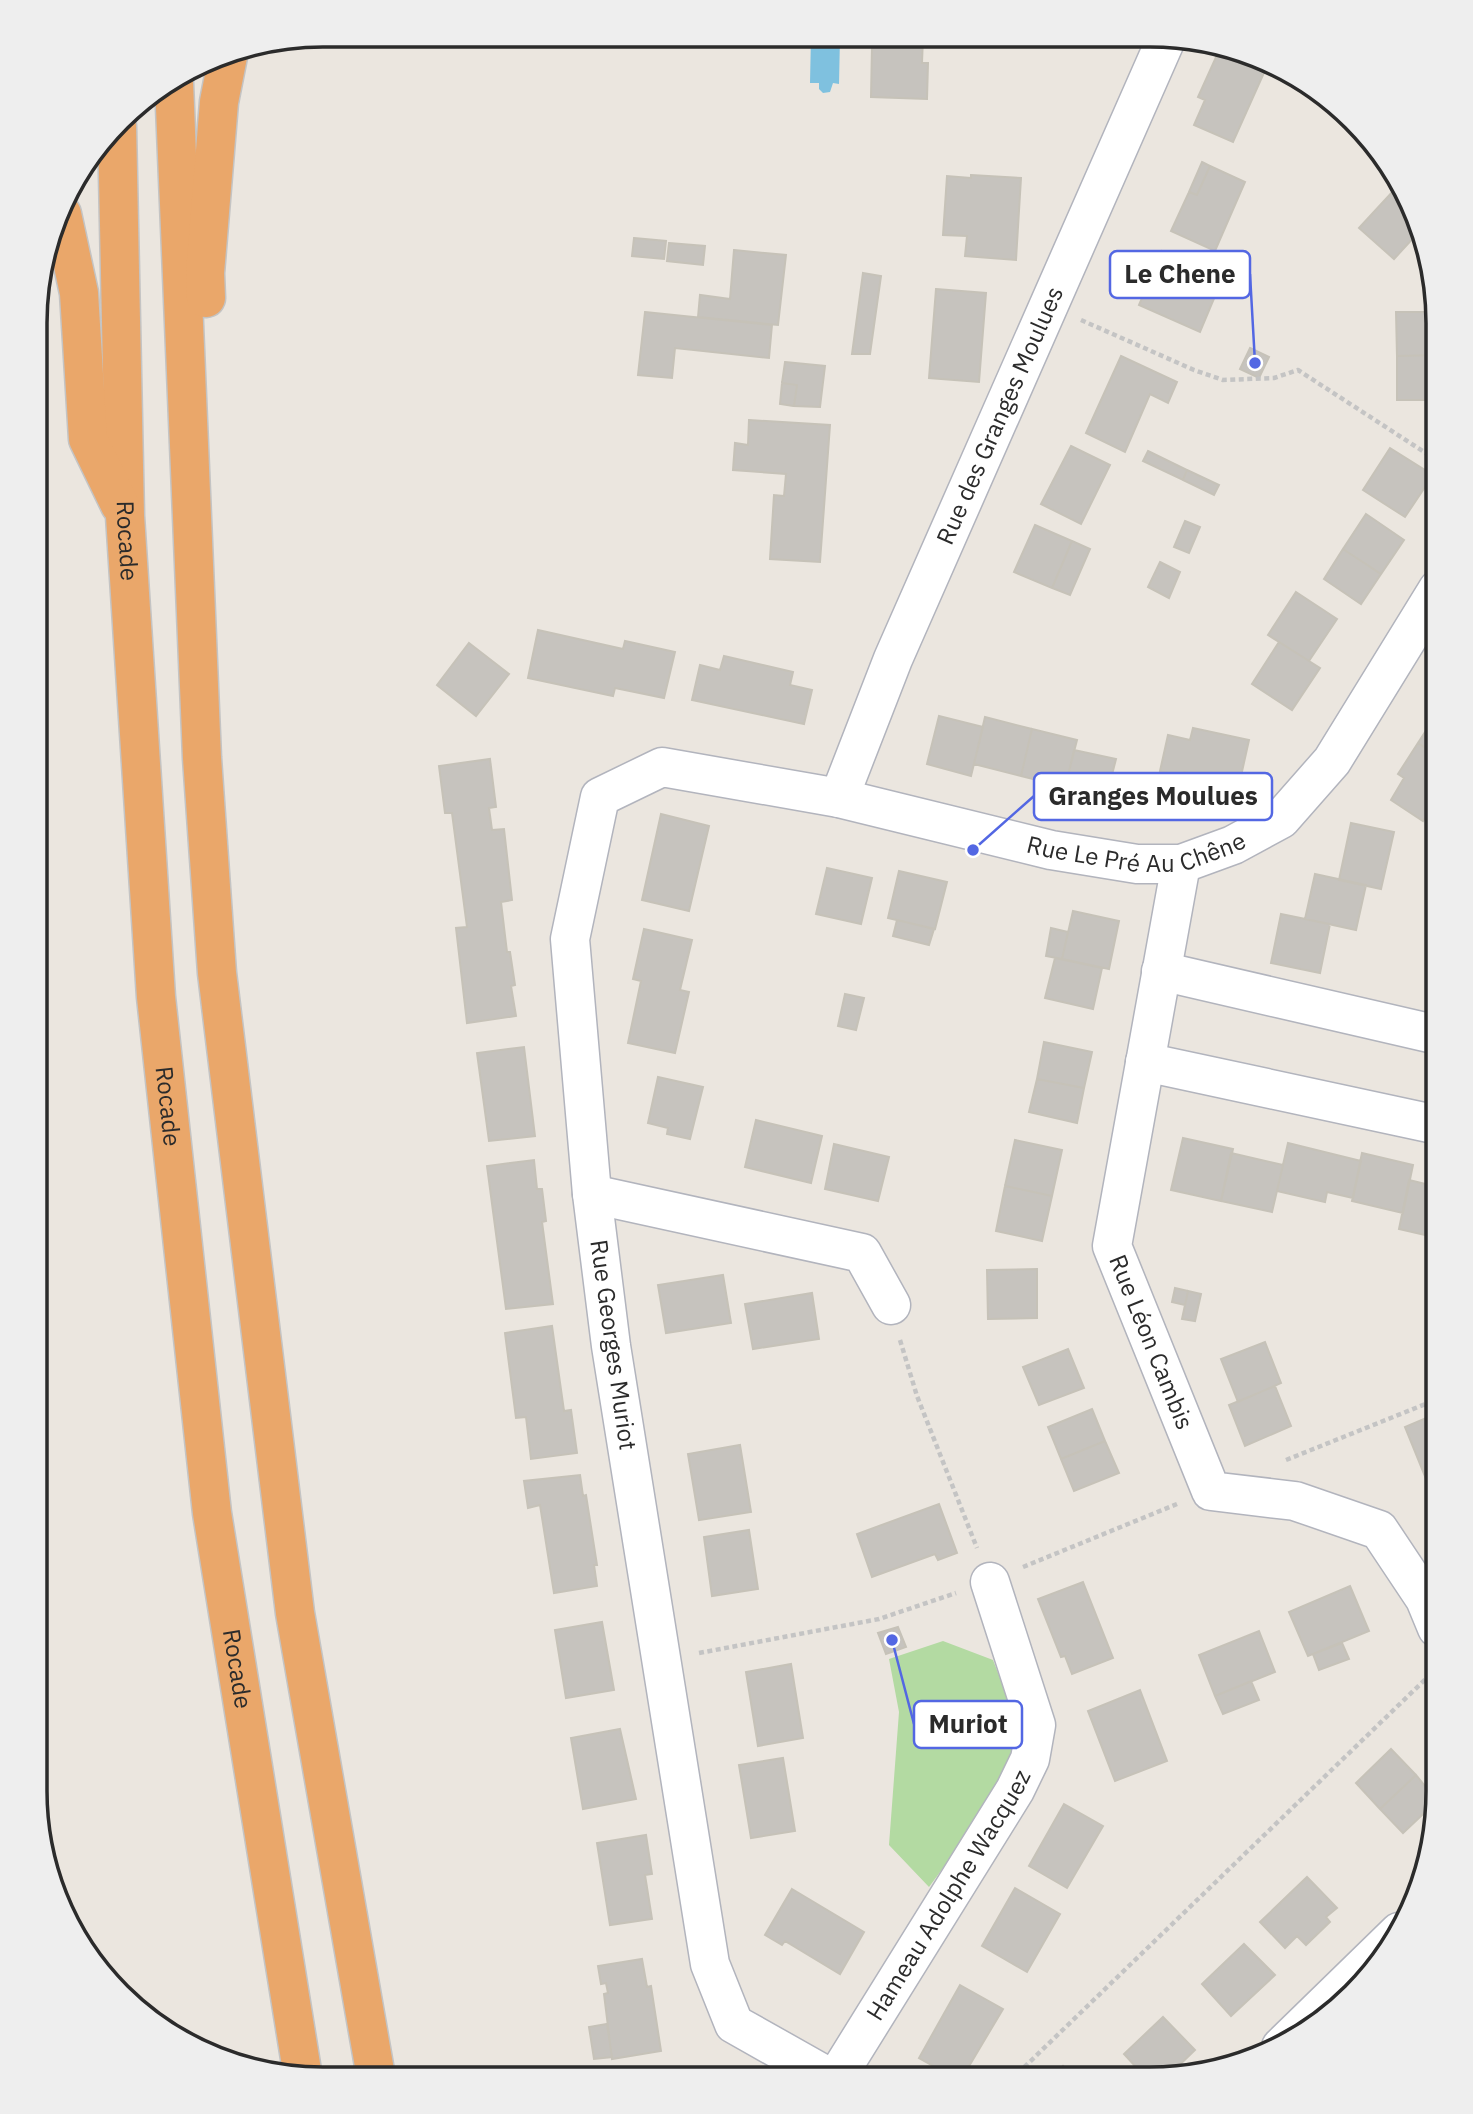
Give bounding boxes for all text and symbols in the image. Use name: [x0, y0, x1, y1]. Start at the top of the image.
callout: Le Chene: [1110, 251, 1250, 298]
text: Le Chene: [1124, 256, 1236, 290]
street label: Rue des Granges Moulues: [928, 281, 1070, 549]
street label: Rocade: [110, 500, 146, 582]
callout: Granges Moulues: [1034, 773, 1272, 820]
text: Granges Moulues: [1048, 778, 1258, 812]
street label: Rue Le Pré Au Chêne: [1024, 824, 1251, 879]
street label: Rocade: [149, 1064, 189, 1148]
street label: Rue Georges Muriot: [583, 1238, 645, 1452]
street label: Rue Léon Cambis: [1102, 1250, 1201, 1434]
street label: Rocade: [216, 1626, 260, 1711]
callout: Muriot: [914, 1701, 1022, 1748]
text: Muriot: [928, 1706, 1008, 1740]
street label: Hameau Adolphe Wacquez: [859, 1764, 1037, 2026]

